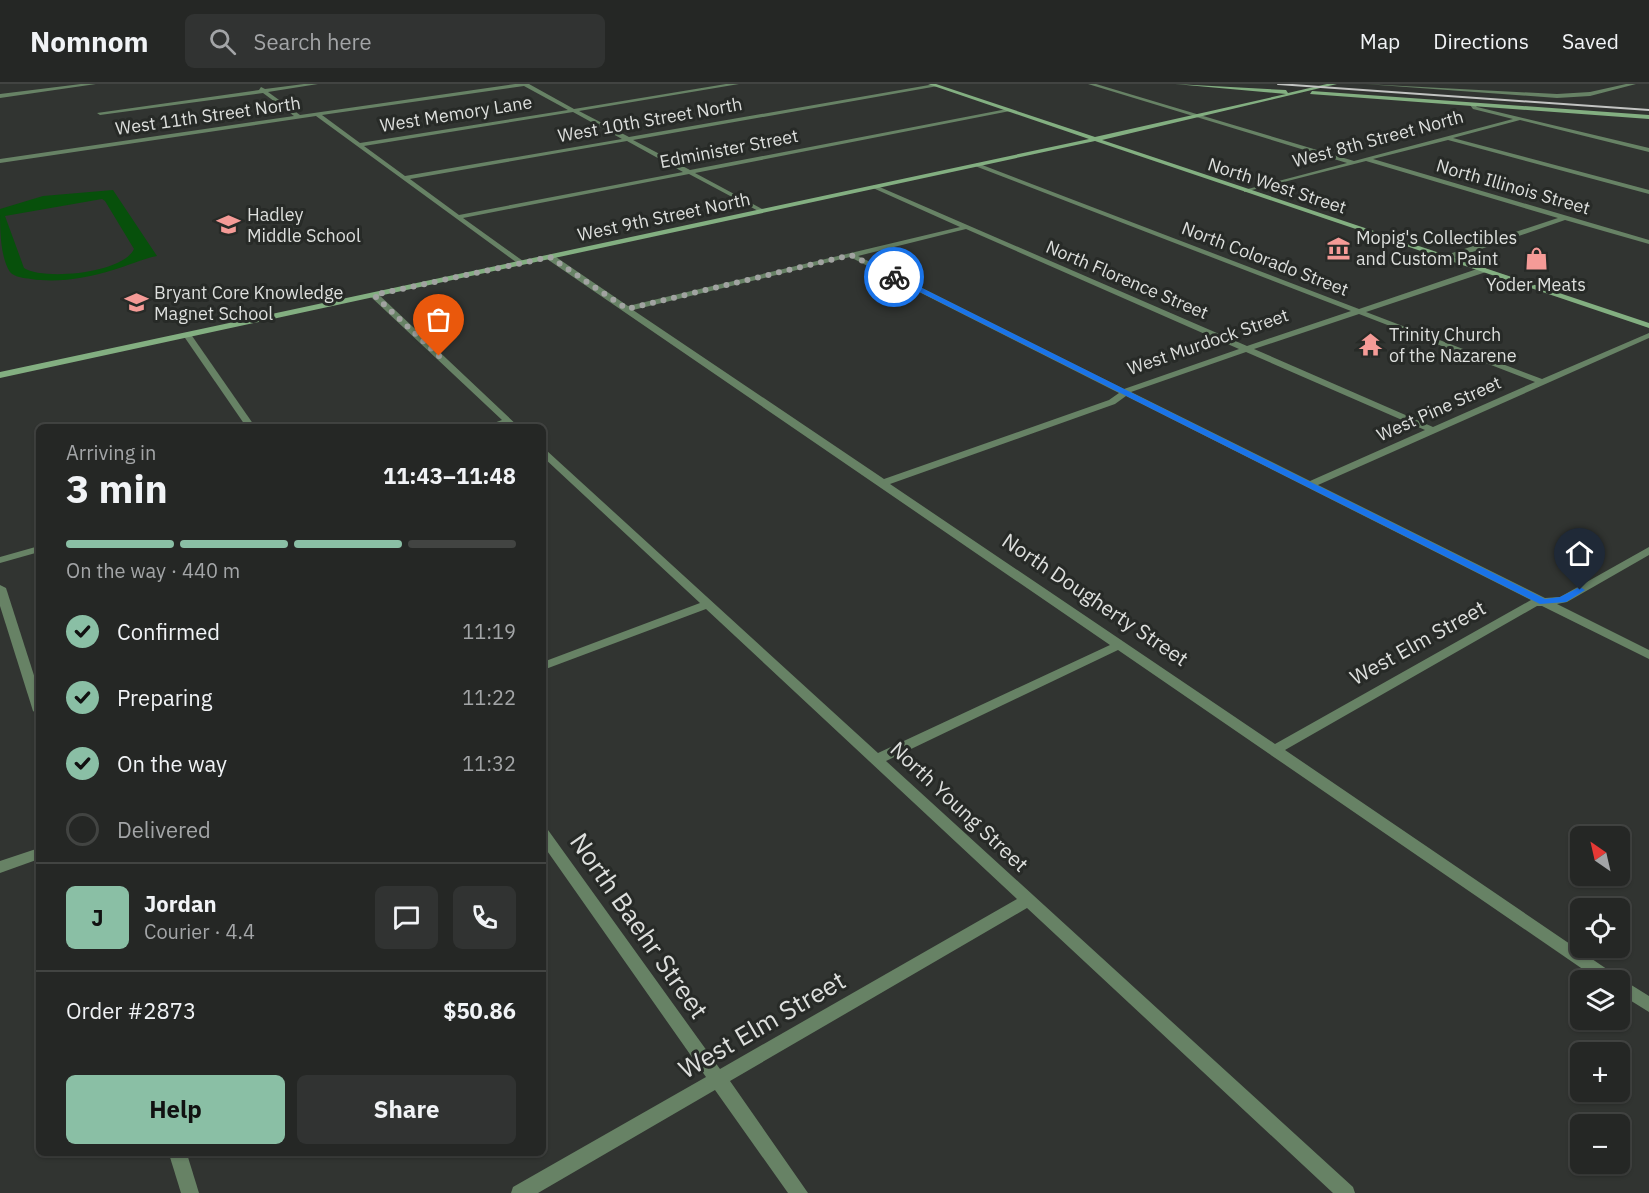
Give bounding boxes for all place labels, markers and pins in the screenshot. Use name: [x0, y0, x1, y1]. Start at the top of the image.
place label: Hadley Middle School: [247, 203, 361, 247]
school or university icon: Hadley Middle School: [216, 212, 242, 238]
place label: Mopig's Collectibles and Custom Paint: [1356, 226, 1517, 270]
museum icon: Mopig's Collectibles and Custom Paint: [1325, 235, 1351, 261]
shop icon: Yoder Meats: [1523, 246, 1549, 272]
place label: Yoder Meats: [1486, 273, 1586, 296]
place label: Bryant Core Knowledge Magnet School: [154, 281, 343, 325]
school or university icon: Bryant Core Knowledge Magnet School: [123, 290, 149, 316]
pin: [413, 294, 464, 356]
place label: Trinity Church of the Nazarene: [1389, 323, 1517, 367]
temple icon: Trinity Church of the Nazarene: [1358, 332, 1384, 358]
pin: [1554, 528, 1605, 590]

